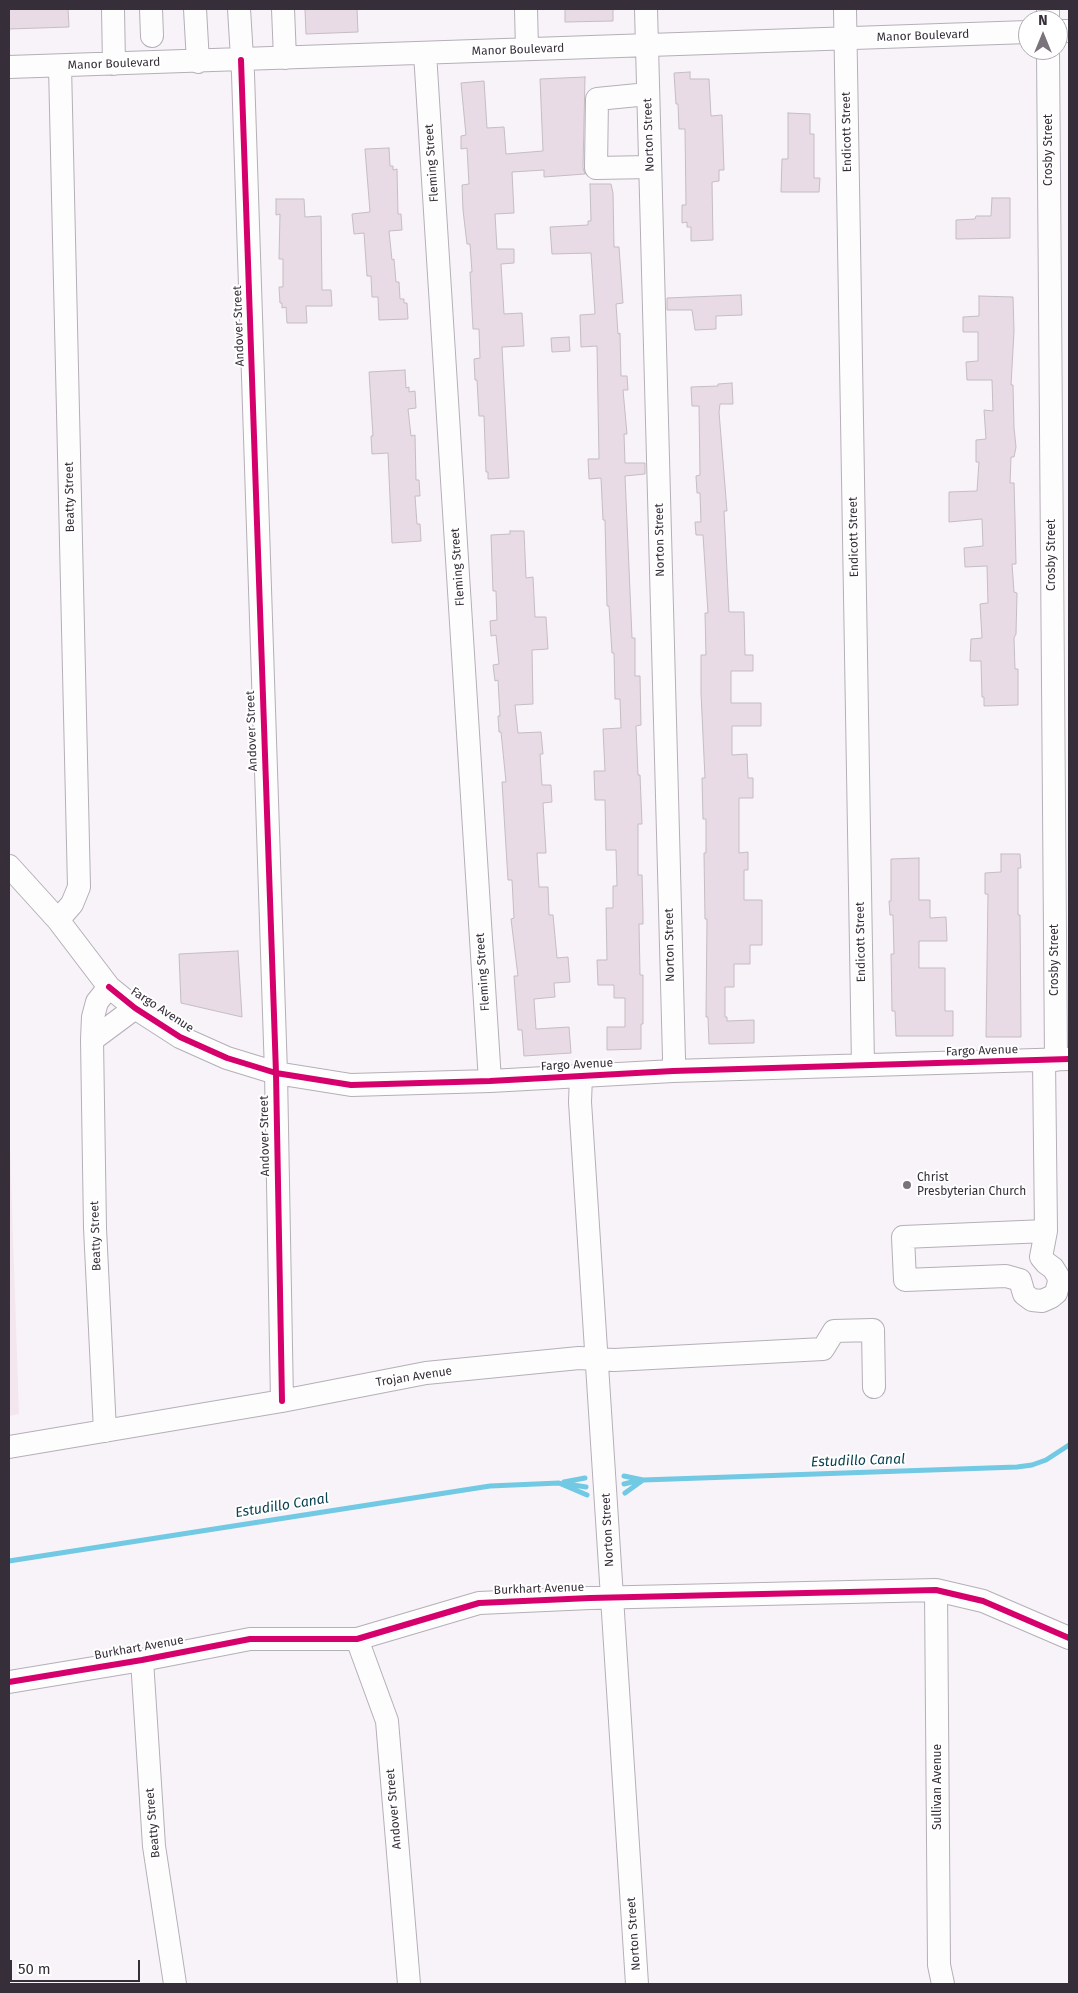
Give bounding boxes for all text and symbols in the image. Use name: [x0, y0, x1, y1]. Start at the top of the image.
north arrow: [1018, 10, 1068, 60]
text: N: [1038, 12, 1048, 29]
street label: Manor Boulevard: [876, 27, 970, 45]
street label: Manor Boulevard: [471, 41, 565, 59]
street label: Manor Boulevard: [67, 55, 161, 73]
street label: Endicott Street: [839, 91, 855, 173]
street label: Norton Street: [641, 98, 657, 172]
street label: Crosby Street: [1042, 114, 1056, 186]
street label: Fleming Street: [422, 123, 442, 203]
street label: Andover Street: [230, 285, 248, 367]
street label: Beatty Street: [62, 462, 78, 532]
street label: Endicott Street: [846, 496, 862, 578]
street label: Norton Street: [652, 503, 668, 577]
street label: Crosby Street: [1045, 519, 1059, 591]
street label: Fleming Street: [448, 527, 468, 607]
street label: Andover Street: [243, 690, 261, 772]
street label: Endicott Street: [853, 901, 869, 983]
street label: Norton Street: [662, 908, 678, 982]
street label: Crosby Street: [1048, 924, 1062, 996]
street label: Fleming Street: [473, 932, 493, 1012]
street label: Fargo Avenue: [128, 984, 196, 1036]
street label: Fargo Avenue: [946, 1043, 1018, 1059]
street label: Fargo Avenue: [541, 1056, 613, 1074]
street label: Andover Street: [257, 1095, 273, 1177]
place label: Christ Presbyterian Church: [917, 1171, 1026, 1199]
marker: Christ Presbyterian Church: [901, 1179, 913, 1191]
street label: Beatty Street: [88, 1201, 104, 1271]
street label: Trojan Avenue: [375, 1364, 453, 1390]
water label: Estudillo Canal: [811, 1451, 905, 1471]
water label: Estudillo Canal: [234, 1490, 330, 1522]
street label: Norton Street: [599, 1493, 617, 1567]
street label: Burkhart Avenue: [493, 1580, 585, 1598]
street label: Burkhart Avenue: [93, 1633, 185, 1663]
street label: Sullivan Avenue: [931, 1744, 945, 1830]
street label: Andover Street: [383, 1768, 405, 1850]
street label: Beatty Street: [143, 1787, 163, 1859]
street label: Norton Street: [624, 1897, 644, 1971]
scale bar: [12, 1950, 142, 1982]
text: 50 m: [18, 1960, 51, 1978]

